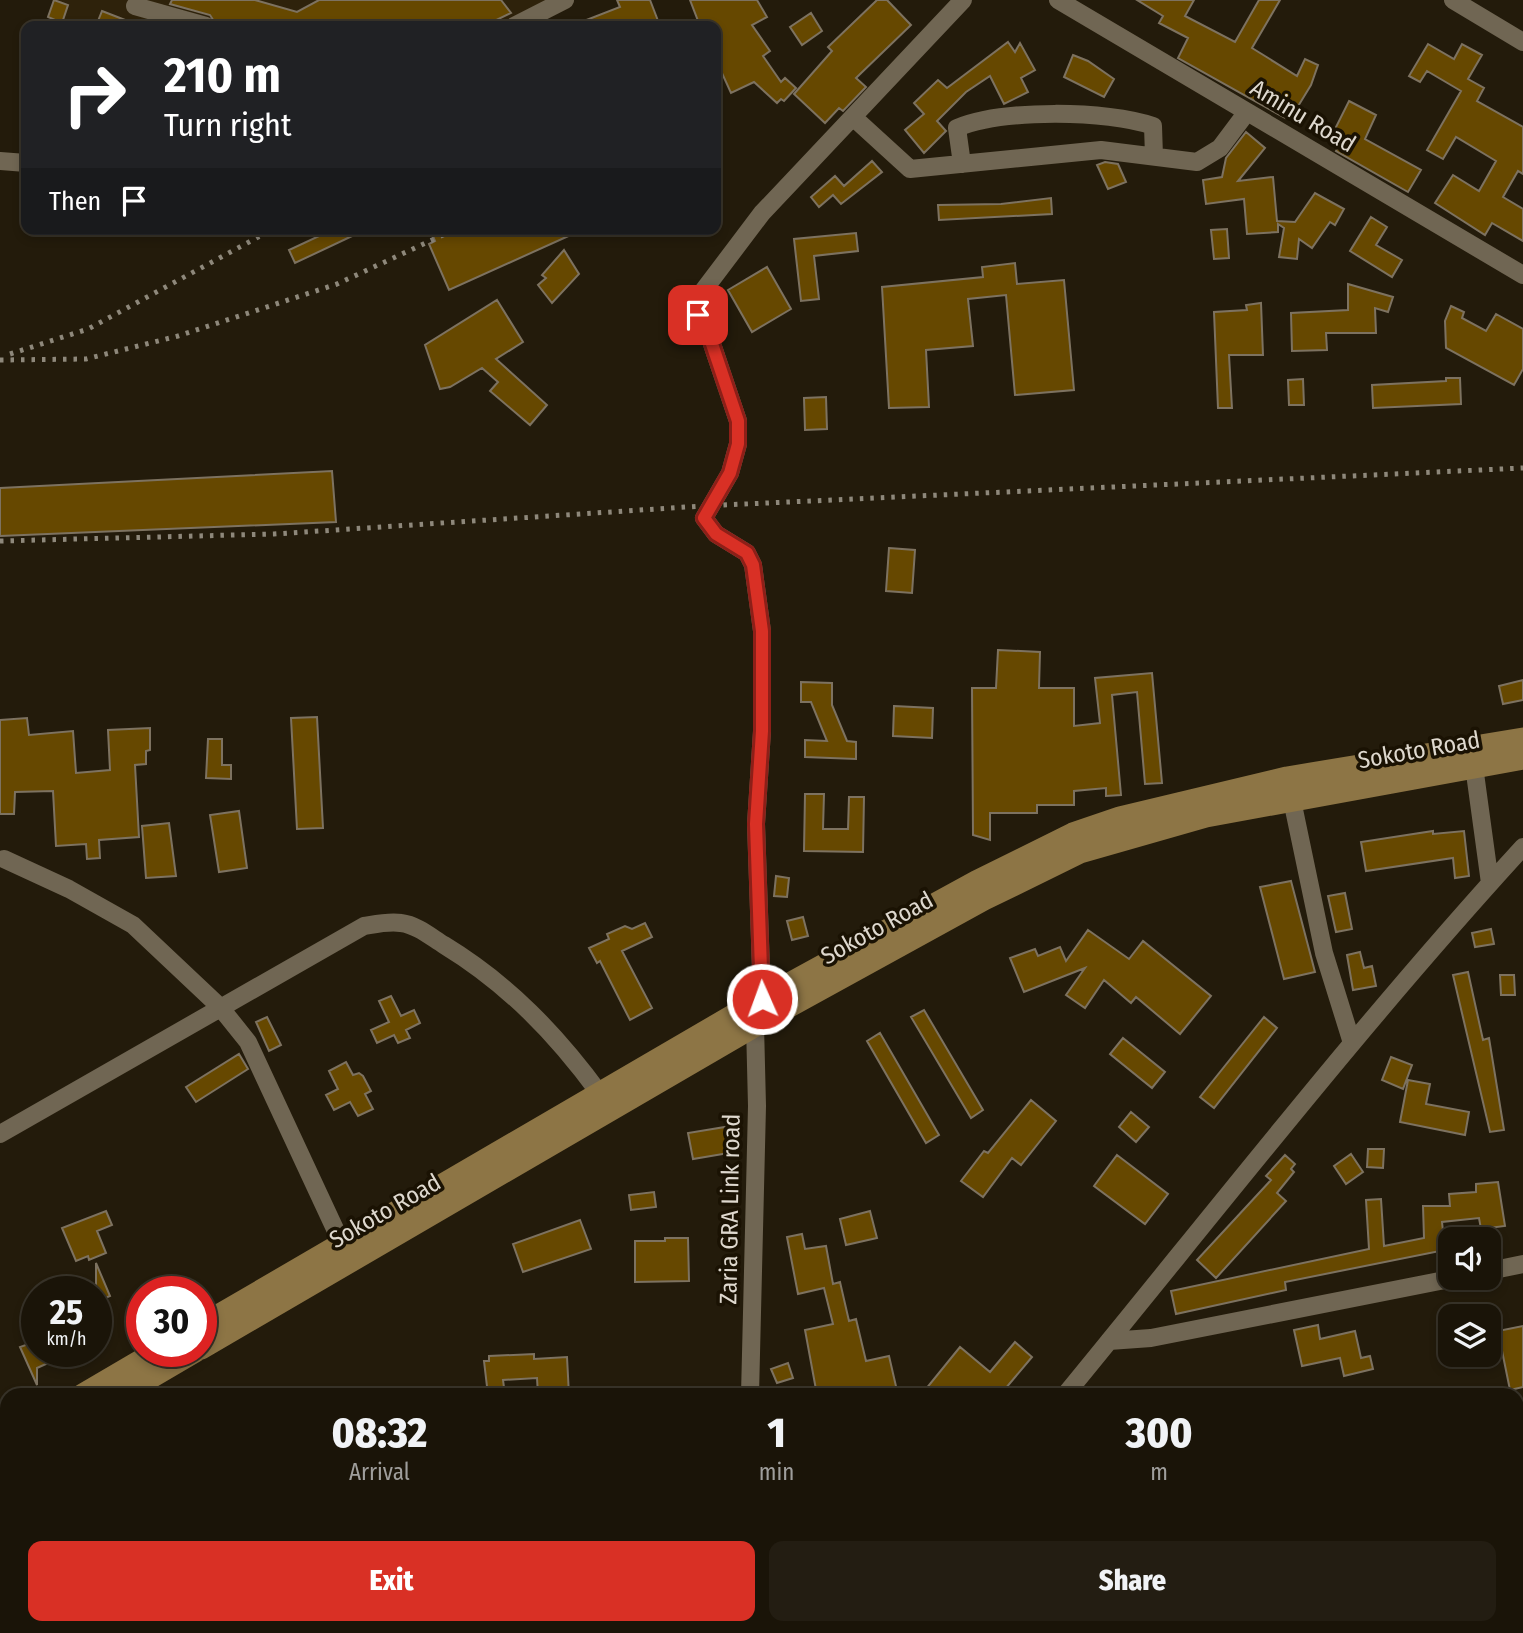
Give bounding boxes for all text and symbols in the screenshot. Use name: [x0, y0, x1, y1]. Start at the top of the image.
text: 210 m: [164, 46, 281, 105]
icon: right: [49, 49, 140, 140]
street label: Aminu Road: [1245, 74, 1361, 158]
text: Turn right: [164, 106, 291, 144]
icon: arrive: [115, 182, 153, 220]
text: Then: [49, 186, 101, 217]
pin: [668, 285, 728, 345]
icon: arrive: [679, 296, 717, 334]
street label: Sokoto Road: [1356, 725, 1482, 775]
street label: Sokoto Road: [816, 886, 938, 970]
position arrow: [725, 962, 799, 1036]
street label: Zaria GRA Link road: [714, 1113, 746, 1305]
street label: Sokoto Road: [324, 1168, 446, 1254]
map controls: [1438, 1227, 1501, 1367]
button: sound: [1438, 1227, 1501, 1290]
speed limit sign: 30: [126, 1276, 217, 1367]
text: 25: [50, 1291, 83, 1333]
button: layers: [1438, 1304, 1501, 1367]
text: km/h: [46, 1328, 87, 1350]
text: 08:32: [331, 1408, 427, 1458]
text: 1: [767, 1408, 786, 1458]
text: 300: [1126, 1408, 1193, 1458]
text: Arrival: [349, 1458, 410, 1486]
text: min: [759, 1458, 794, 1486]
text: m: [1150, 1458, 1168, 1486]
button: Exit: [28, 1541, 755, 1621]
button: Share: [769, 1541, 1496, 1621]

